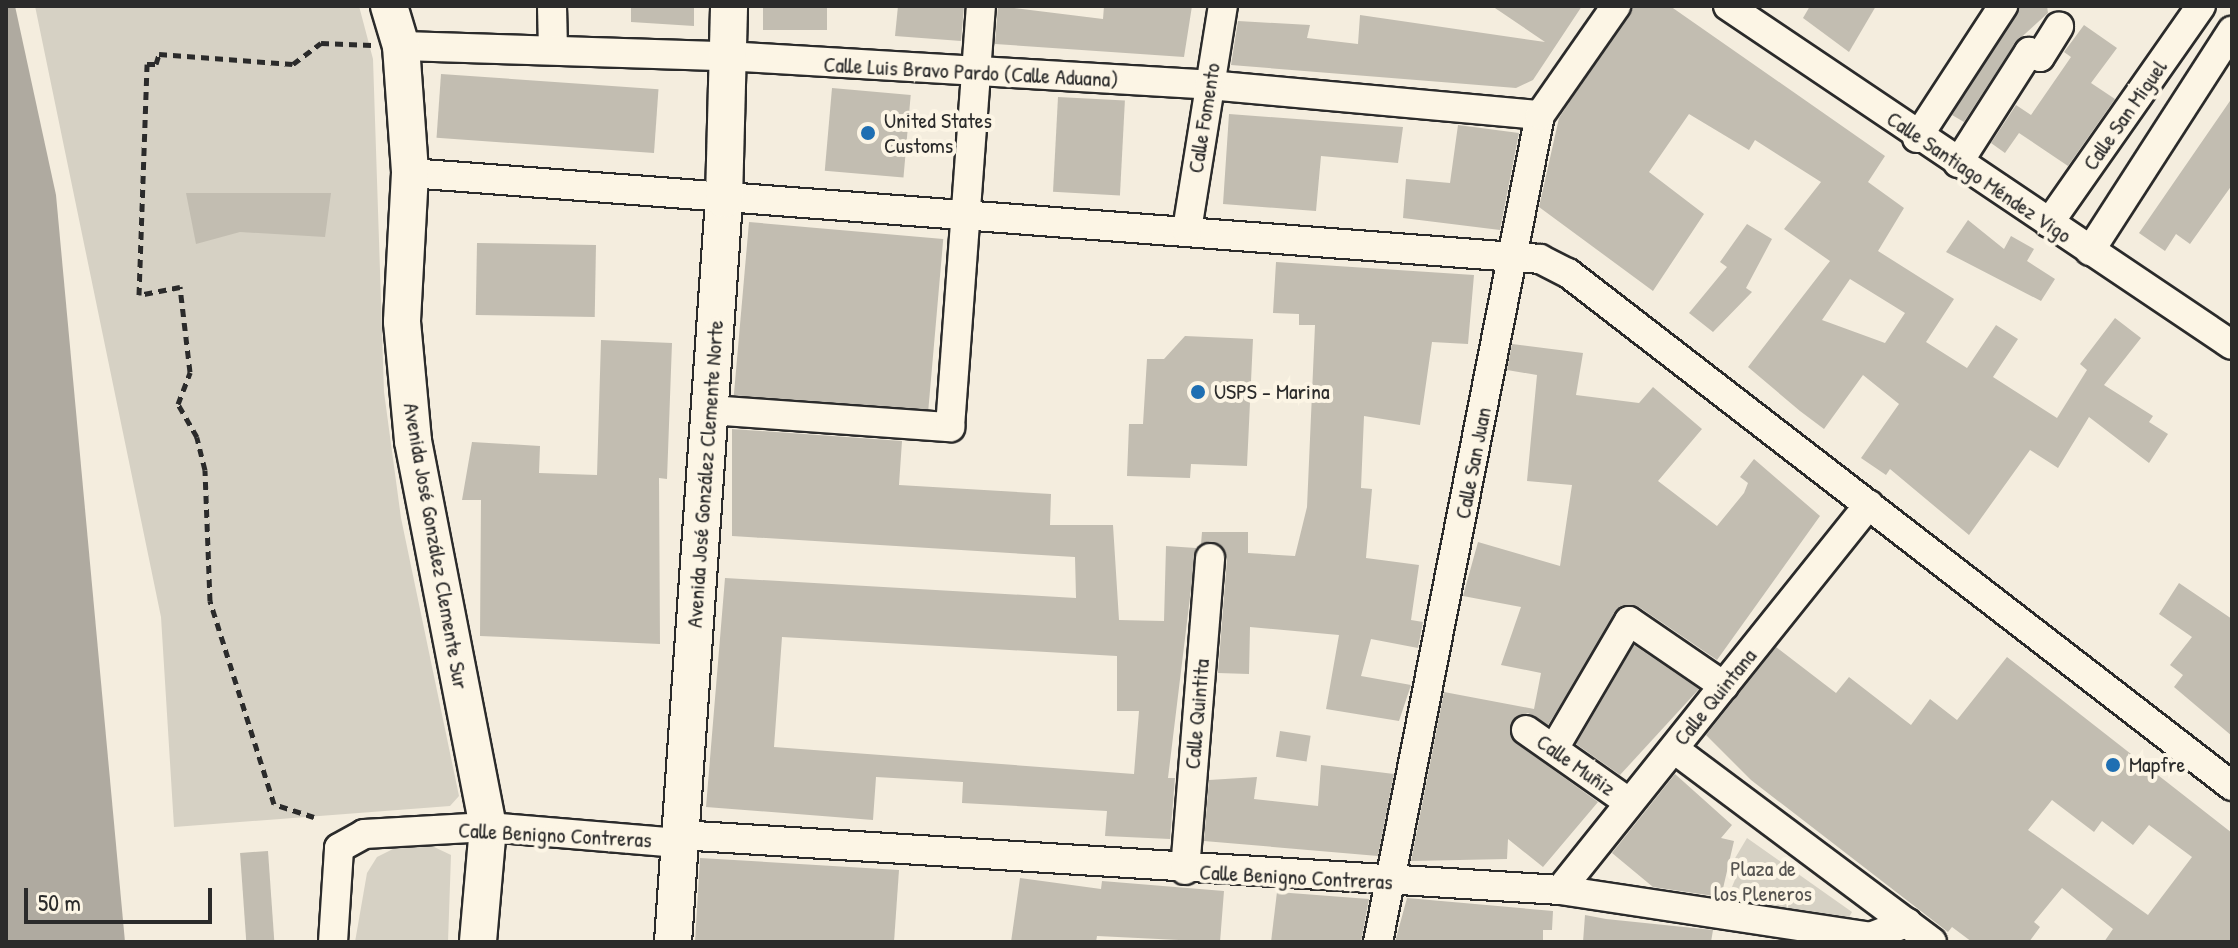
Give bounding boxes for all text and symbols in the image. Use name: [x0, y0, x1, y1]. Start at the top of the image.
street label: Calle Luis Bravo Pardo (Calle Aduana): [823, 51, 1119, 93]
street label: Calle San Miguel: [2077, 55, 2173, 175]
street label: Calle Fomento: [1182, 61, 1226, 175]
street label: Calle Santiago Méndez Vigo: [1882, 105, 2076, 249]
place label: United States Customs: [884, 107, 992, 158]
marker: United States Customs: [859, 124, 877, 142]
street label: Avenida José González Clemente Norte: [681, 319, 729, 629]
place label: USPS - Marina: [1214, 379, 1330, 405]
marker: USPS - Marina: [1189, 383, 1207, 401]
street label: Avenida José González Clemente Sur: [398, 401, 474, 691]
street label: Calle San Juan: [1449, 405, 1497, 521]
street label: Calle Quintana: [1668, 643, 1762, 751]
street label: Calle Quintita: [1179, 658, 1215, 770]
street label: Calle Muñiz: [1532, 728, 1620, 802]
place label: Mapfre: [2129, 752, 2185, 778]
marker: Mapfre: [2104, 756, 2122, 774]
street label: Calle Benigno Contreras: [458, 817, 652, 853]
park label: Plaza de los Pleneros: [1714, 855, 1812, 906]
street label: Calle Benigno Contreras: [1199, 859, 1393, 895]
scale bar: [28, 872, 216, 922]
text: 50 m: [38, 886, 81, 918]

